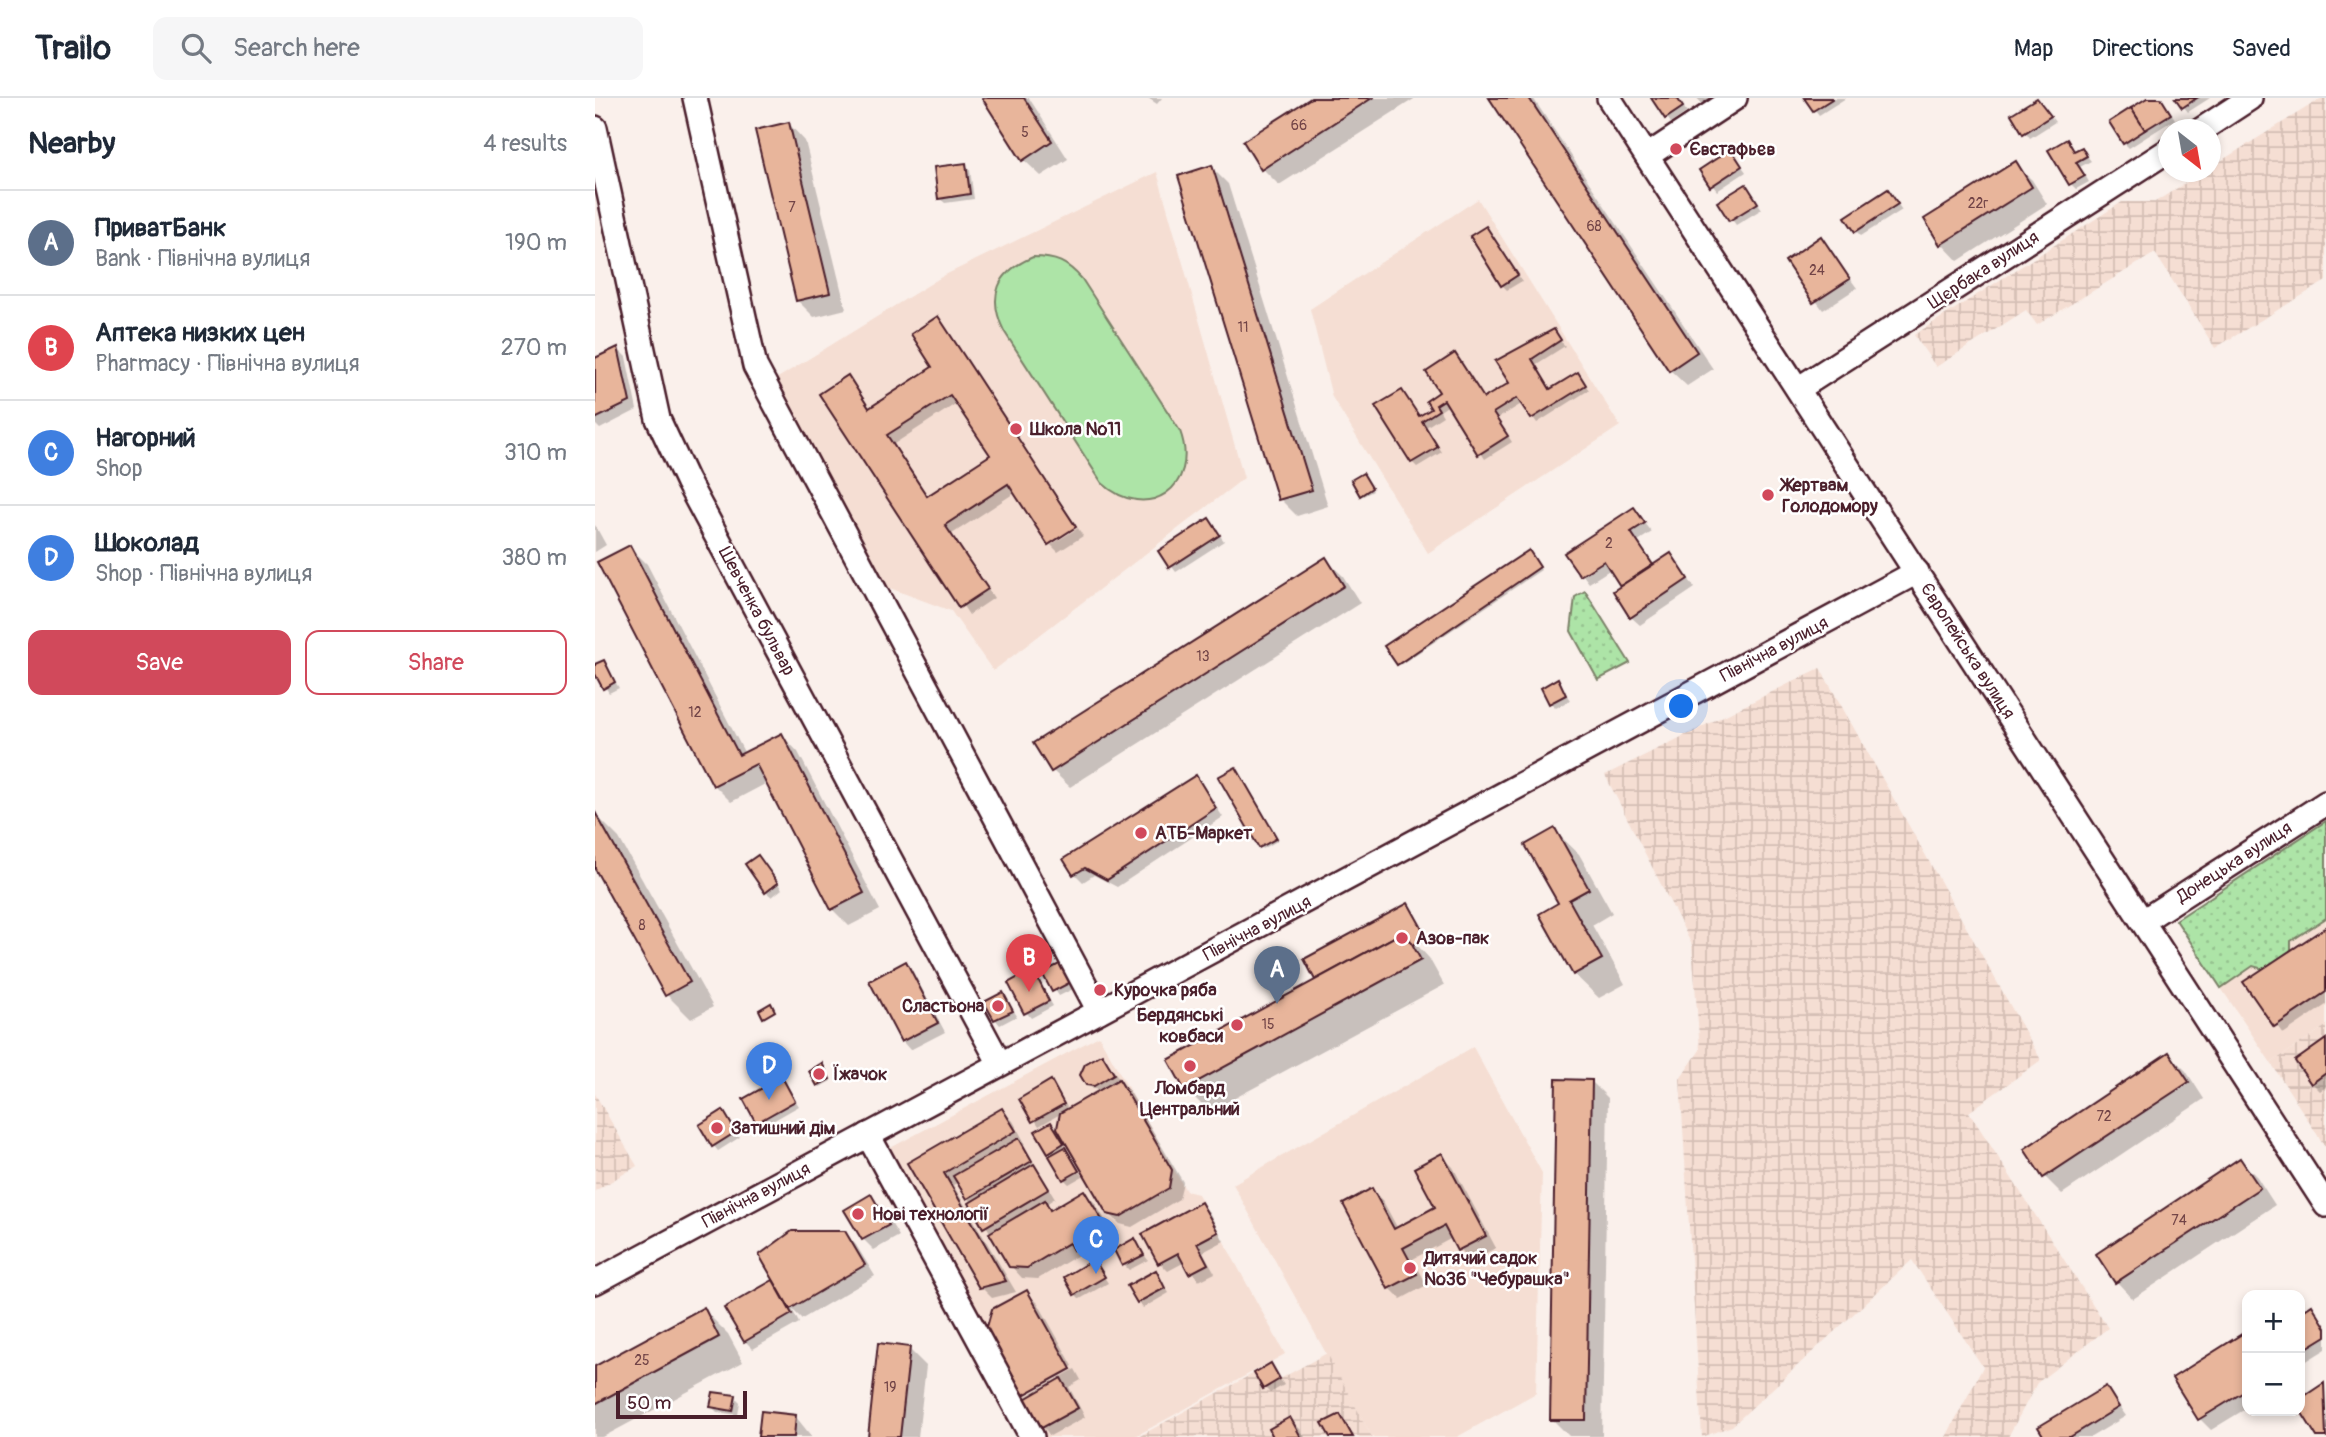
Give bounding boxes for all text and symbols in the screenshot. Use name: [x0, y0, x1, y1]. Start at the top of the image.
search box: [153, 17, 643, 80]
text: Trailo: [35, 28, 111, 69]
icon: search: [177, 29, 215, 67]
text: Search here: [233, 32, 360, 64]
text: Map: [2014, 34, 2054, 63]
text: Directions: [2092, 34, 2193, 63]
text: Saved: [2231, 34, 2291, 63]
house number: 66: [1291, 117, 1307, 134]
north arrow: [2158, 119, 2221, 182]
house number: 5: [1021, 124, 1029, 141]
text: Nearby: [28, 125, 115, 162]
text: 4 results: [483, 129, 567, 158]
place label: Євстафьєв: [1690, 138, 1775, 161]
marker: Євстафьєв: [1668, 141, 1684, 157]
house number: 22г: [1968, 195, 1988, 212]
house number: 7: [788, 199, 796, 216]
text: ПриватБанк: [95, 212, 226, 244]
house number: 68: [1586, 218, 1602, 235]
street label: Щєрбака вулиця: [1923, 226, 2043, 315]
text: A: [44, 228, 58, 257]
text: 190 m: [505, 228, 567, 257]
text: Bank · Північна вулиця: [95, 244, 310, 273]
house number: 24: [1809, 262, 1825, 279]
text: Аптека низких цен: [95, 317, 305, 349]
house number: 11: [1238, 319, 1248, 336]
text: B: [44, 333, 58, 362]
text: 270 m: [501, 333, 567, 362]
text: Pharmacy · Північна вулиця: [95, 349, 360, 378]
place label: Школа №11: [1029, 418, 1121, 441]
marker: Школа №11: [1008, 421, 1024, 437]
text: Нагорний: [95, 422, 196, 454]
text: C: [44, 438, 58, 467]
text: 310 m: [504, 438, 567, 467]
text: Shop: [95, 454, 143, 483]
place label: Жертвам Голодомору: [1779, 474, 1878, 518]
marker: Жертвам Голодомору: [1760, 487, 1776, 503]
text: Шоколад: [95, 527, 199, 559]
house number: 2: [1605, 535, 1613, 552]
text: D: [44, 543, 58, 572]
text: 380 m: [501, 543, 567, 572]
street label: Шевченка бульвар: [713, 543, 800, 680]
text: Shop · Північна вулиця: [95, 559, 312, 588]
street label: Європейська вулиця: [1915, 579, 2020, 723]
street label: Північна вулиця: [1716, 611, 1832, 688]
button: Save: [28, 630, 291, 695]
button: Share: [305, 630, 567, 695]
house number: 13: [1196, 648, 1210, 665]
your location: [1664, 689, 1698, 723]
house number: 12: [688, 704, 702, 721]
street label: Донецька вулиця: [2171, 816, 2296, 909]
place label: АТБ-Маркет: [1155, 822, 1253, 845]
marker: АТБ-Маркет: [1133, 825, 1149, 841]
street label: Північна вулиця: [1199, 890, 1315, 967]
house number: 8: [638, 917, 646, 934]
place label: Азов-пак: [1416, 927, 1489, 950]
marker: Азов-пак: [1394, 930, 1410, 946]
pin: B: [1006, 934, 1052, 992]
pin: A: [1254, 946, 1300, 1004]
place label: Курочка ряба: [1114, 979, 1217, 1002]
marker: Курочка ряба: [1092, 982, 1108, 998]
place label: Сластьона: [902, 995, 985, 1018]
marker: Сластьона: [990, 998, 1006, 1014]
place label: Бердянські ковбаси: [1137, 1004, 1223, 1048]
house number: 15: [1261, 1016, 1275, 1033]
marker: Бердянські ковбаси: [1229, 1017, 1245, 1033]
pin: D: [746, 1042, 792, 1100]
marker: Ломбард Центральний: [1182, 1058, 1198, 1074]
place label: Їжачок: [832, 1063, 887, 1086]
marker: Їжачок: [811, 1066, 827, 1082]
place label: Ломбард Центральний: [1140, 1077, 1240, 1121]
house number: 72: [2096, 1108, 2112, 1125]
place label: Затишний дім: [731, 1117, 835, 1140]
marker: Затишний дім: [709, 1120, 725, 1136]
street label: Північна вулиця: [698, 1157, 814, 1234]
place label: Нові технології: [872, 1203, 989, 1226]
marker: Нові технології: [850, 1206, 866, 1222]
house number: 74: [2171, 1212, 2187, 1229]
pin: C: [1073, 1216, 1119, 1274]
place label: Дитячий садок №36 "Чебурашка": [1423, 1247, 1570, 1291]
marker: Дитячий садок №36 "Чебурашка": [1402, 1260, 1418, 1276]
map controls: [2242, 1290, 2305, 1416]
button: +: [2242, 1290, 2305, 1353]
house number: 25: [634, 1352, 650, 1369]
button: −: [2242, 1353, 2305, 1416]
house number: 19: [884, 1379, 896, 1396]
scale bar: [616, 1388, 747, 1420]
text: 50 m: [627, 1391, 671, 1415]

